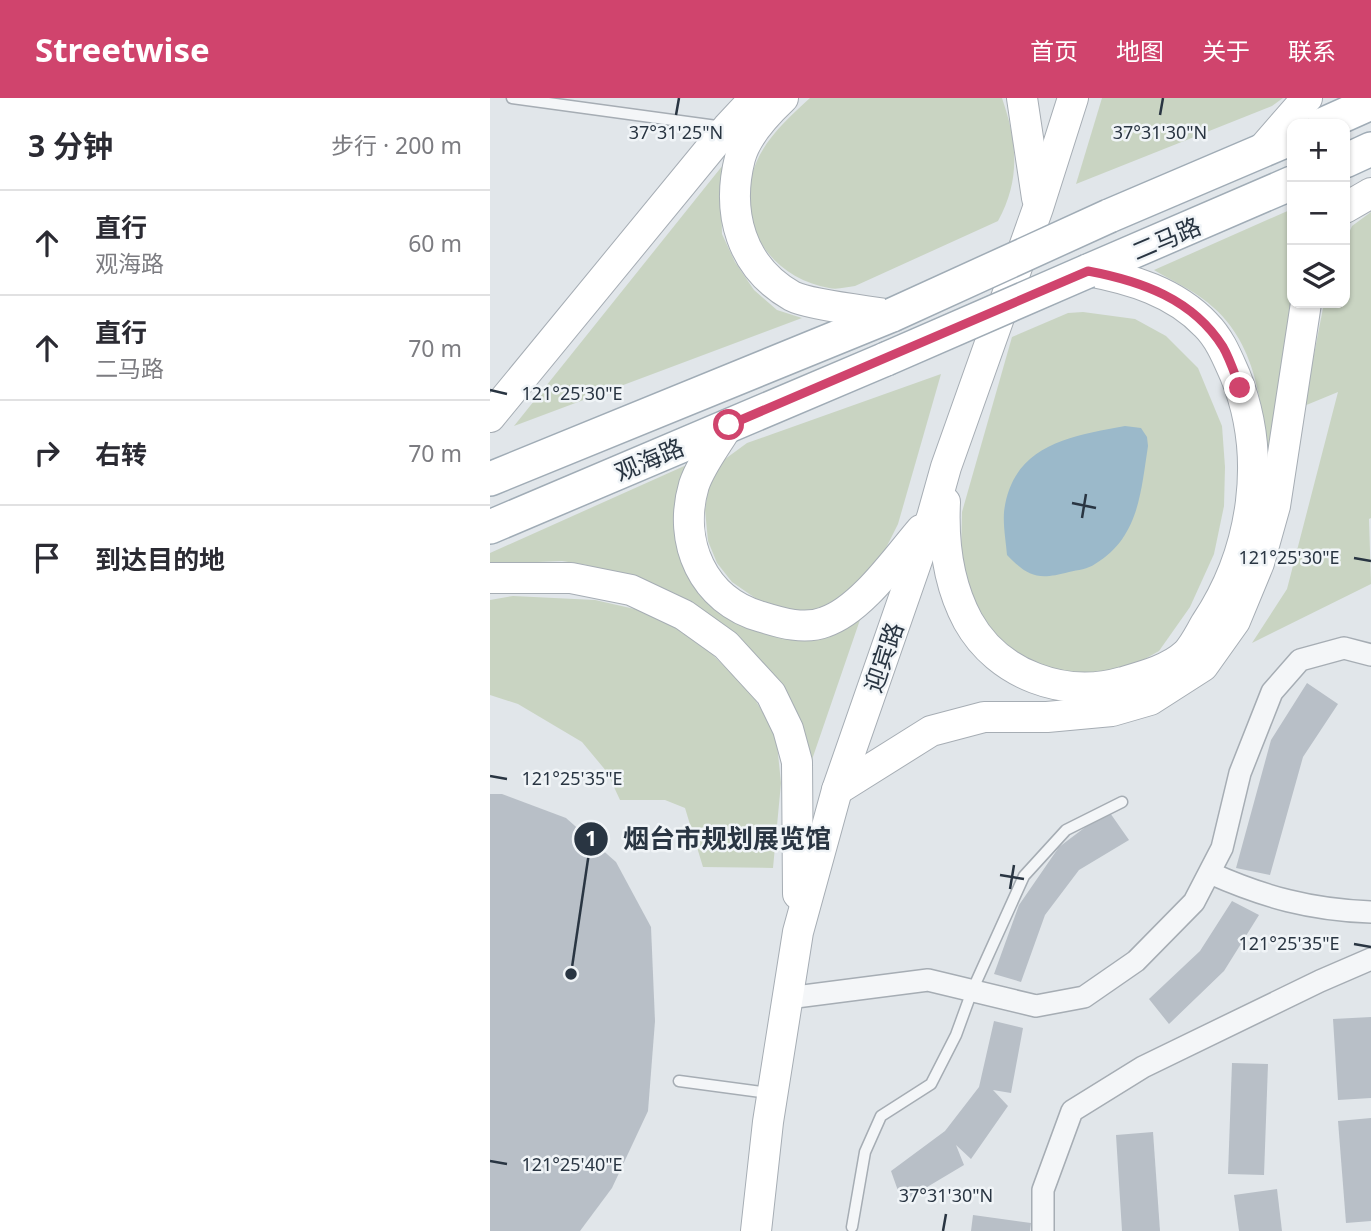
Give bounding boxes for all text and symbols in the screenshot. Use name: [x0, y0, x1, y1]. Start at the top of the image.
text: Streetwise: [35, 27, 210, 72]
text: 首页: [1030, 34, 1078, 67]
text: 地图: [1116, 34, 1164, 67]
text: 关于: [1202, 34, 1250, 67]
text: 联系: [1288, 34, 1336, 67]
map controls: [1287, 119, 1350, 308]
button: +: [1287, 119, 1350, 182]
text: 37°31'25"N: [629, 120, 723, 144]
text: 37°31'30"N: [1113, 120, 1207, 144]
text: 3 分钟: [28, 125, 113, 166]
text: 步行 · 200 m: [331, 129, 462, 161]
button: −: [1287, 182, 1350, 245]
text: 直行: [95, 209, 147, 245]
street label: 二马路: [1126, 209, 1206, 267]
icon: ahead: [28, 224, 66, 262]
text: 60 m: [408, 227, 462, 259]
button: layers: [1287, 245, 1350, 308]
text: 观海路: [95, 247, 164, 279]
text: 直行: [95, 314, 147, 350]
icon: ahead: [28, 329, 66, 367]
text: 70 m: [408, 332, 462, 364]
text: 二马路: [95, 352, 164, 384]
route end: [1224, 372, 1255, 403]
text: 121°25'30"E: [521, 381, 623, 405]
route start: [713, 409, 744, 440]
street label: 观海路: [609, 430, 689, 488]
icon: right: [28, 434, 66, 472]
text: 右转: [95, 436, 147, 472]
text: 70 m: [408, 437, 462, 469]
icon: arrive: [28, 539, 66, 577]
text: 到达目的地: [95, 541, 225, 577]
text: 121°25'30"E: [1238, 545, 1340, 569]
street label: 迎宾路: [856, 618, 910, 696]
text: 121°25'35"E: [521, 766, 623, 790]
callout: 烟台市规划展览馆: [574, 815, 845, 862]
text: 烟台市规划展览馆: [623, 820, 831, 856]
text: 1: [585, 824, 597, 852]
text: 121°25'35"E: [1238, 931, 1340, 955]
text: 121°25'40"E: [521, 1152, 623, 1176]
text: 37°31'30"N: [899, 1183, 993, 1207]

